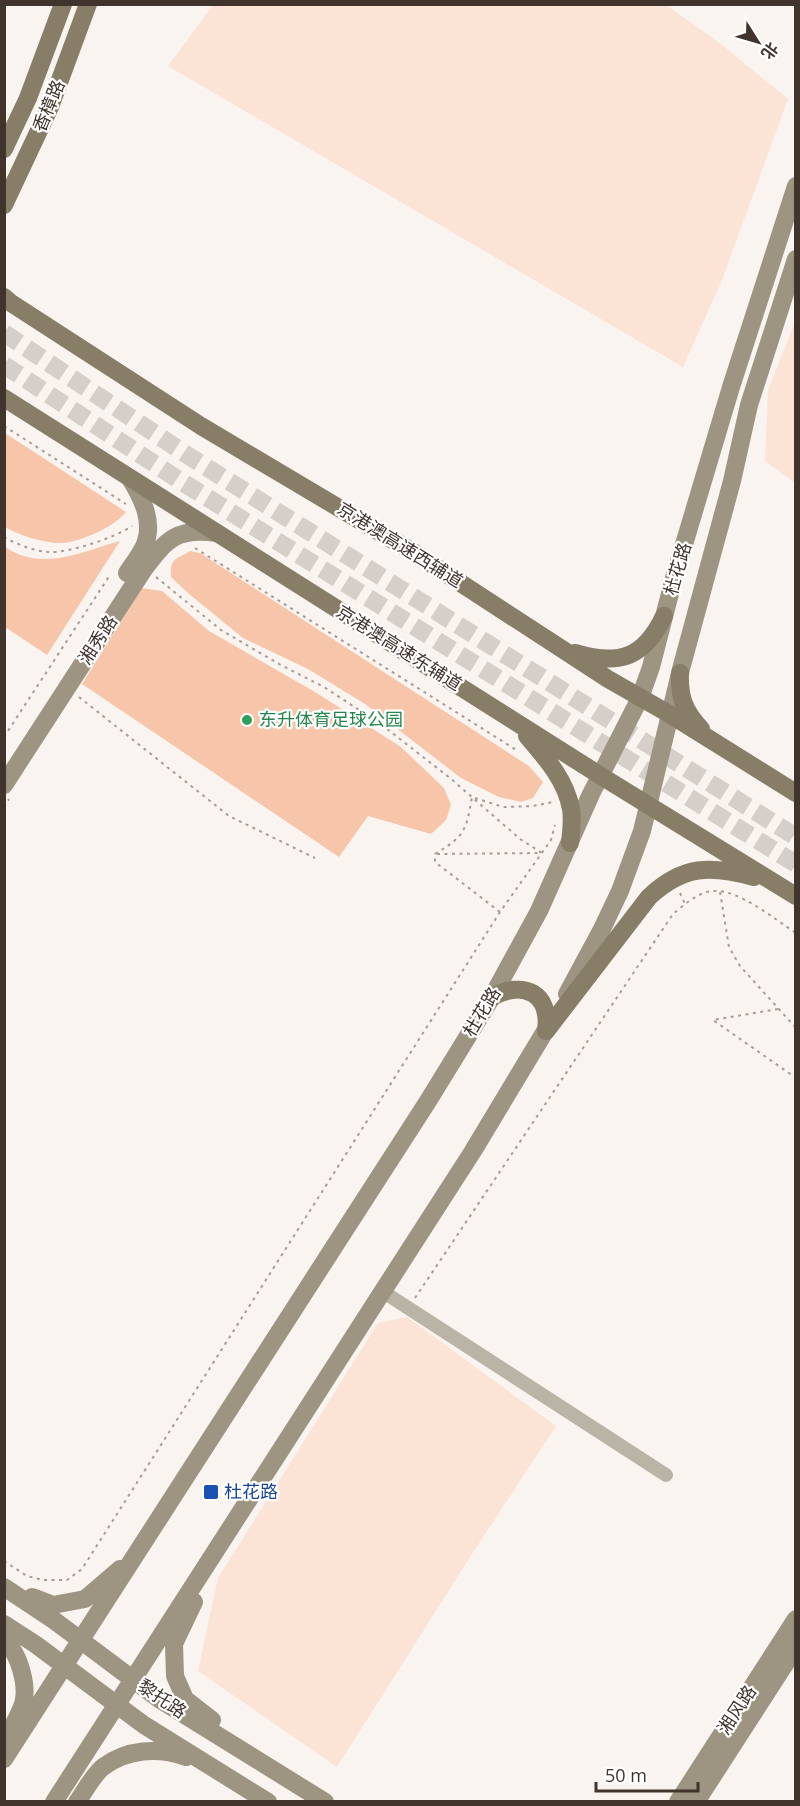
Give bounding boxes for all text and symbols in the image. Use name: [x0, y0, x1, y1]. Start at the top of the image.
north arrow: [728, 12, 788, 72]
text: 北: [756, 38, 784, 64]
street label: 香樟路: [26, 76, 70, 135]
street label: 京港澳高速西辅道: [333, 496, 468, 592]
street label: 杜花路: [658, 539, 696, 598]
street label: 京港澳高速东辅道: [332, 599, 467, 695]
street label: 湘秀路: [72, 610, 122, 669]
place label: 东升体育足球公园: [259, 707, 403, 731]
marker: 东升体育足球公园: [240, 713, 254, 727]
street label: 杜花路: [457, 982, 505, 1041]
place label: 杜花路: [224, 1479, 278, 1503]
marker: 杜花路: [202, 1483, 220, 1501]
street label: 黎托路: [133, 1673, 192, 1723]
street label: 湘风路: [711, 1680, 761, 1739]
scale bar: [596, 1755, 698, 1793]
text: 50 m: [605, 1763, 647, 1787]

